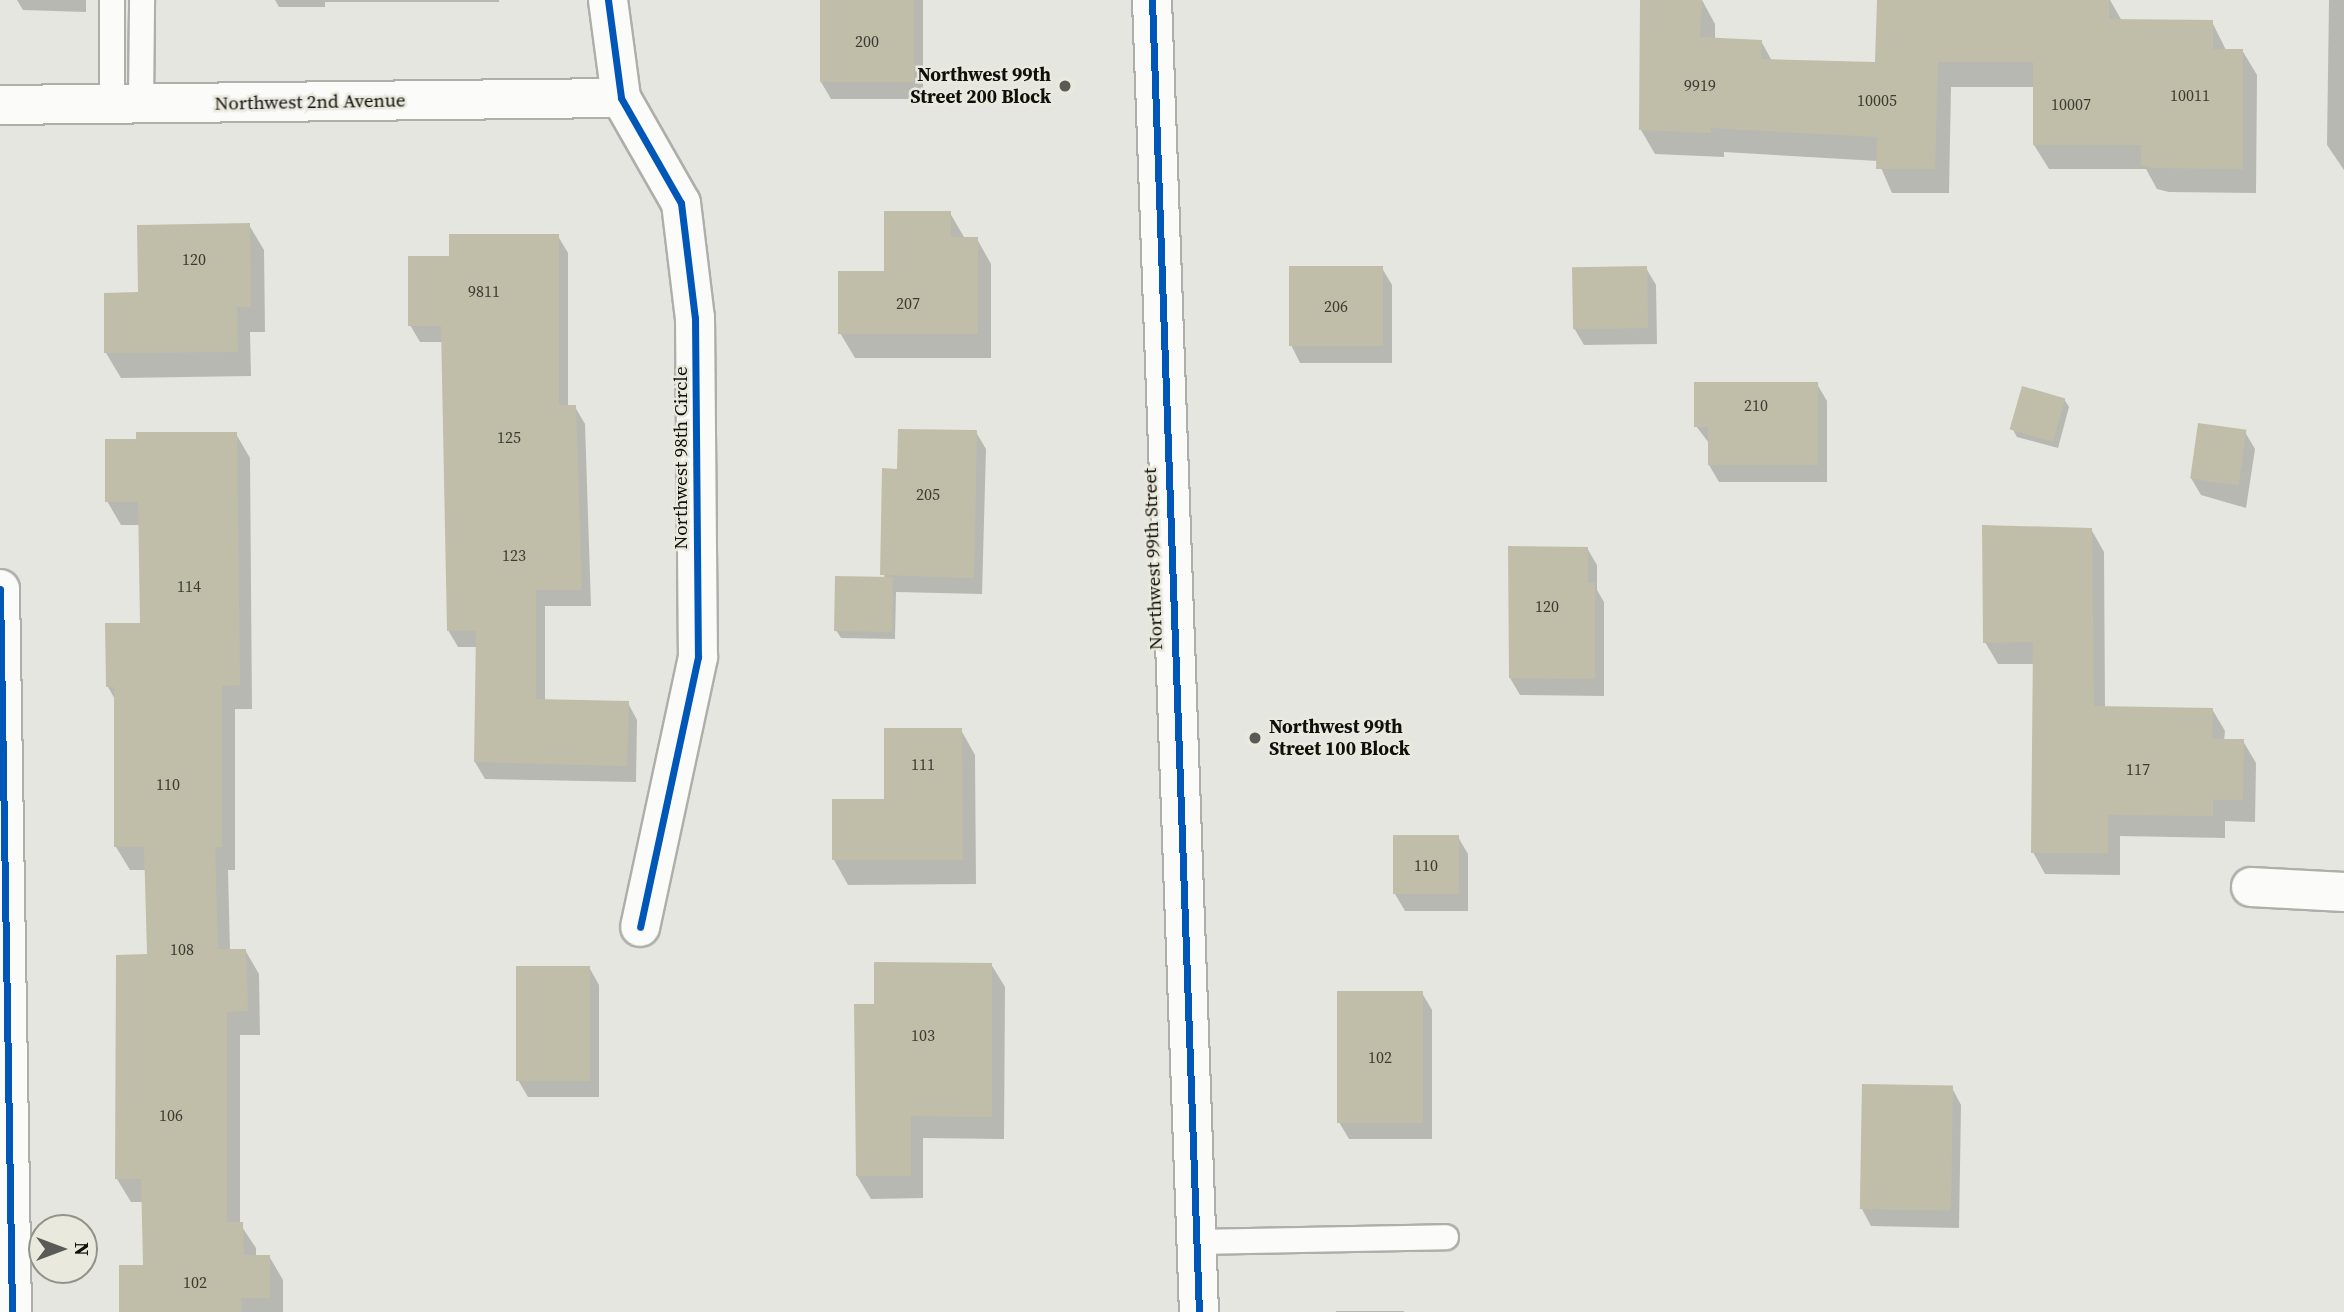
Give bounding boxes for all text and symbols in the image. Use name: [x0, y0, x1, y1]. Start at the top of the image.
house number: 200: [855, 31, 879, 51]
place label: Northwest 99th Street 200 Block: [910, 64, 1051, 108]
house number: 9919: [1684, 75, 1716, 95]
marker: Northwest 99th Street 200 Block: [1057, 78, 1073, 94]
house number: 10011: [2170, 85, 2210, 105]
street label: Northwest 2nd Avenue: [214, 89, 406, 115]
house number: 10005: [1857, 90, 1897, 110]
house number: 10007: [2051, 94, 2091, 114]
house number: 120: [182, 249, 206, 269]
house number: 9811: [468, 281, 500, 301]
house number: 207: [896, 293, 920, 313]
house number: 206: [1324, 296, 1348, 316]
street label: Northwest 98th Circle: [670, 366, 692, 550]
house number: 210: [1744, 395, 1768, 415]
house number: 125: [497, 427, 521, 447]
street label: Northwest 99th Street: [1138, 467, 1168, 651]
house number: 205: [916, 484, 940, 504]
house number: 123: [502, 545, 526, 565]
house number: 114: [177, 576, 201, 596]
house number: 120: [1535, 596, 1559, 616]
place label: Northwest 99th Street 100 Block: [1269, 716, 1410, 760]
marker: Northwest 99th Street 100 Block: [1247, 730, 1263, 746]
house number: 111: [911, 754, 935, 774]
house number: 117: [2126, 759, 2150, 779]
house number: 110: [156, 774, 180, 794]
house number: 110: [1414, 855, 1438, 875]
house number: 108: [170, 939, 194, 959]
house number: 103: [911, 1025, 935, 1045]
house number: 102: [1368, 1047, 1392, 1067]
house number: 106: [159, 1105, 183, 1125]
north arrow: [28, 1214, 98, 1284]
text: N: [69, 1242, 95, 1256]
house number: 102: [183, 1272, 207, 1292]

